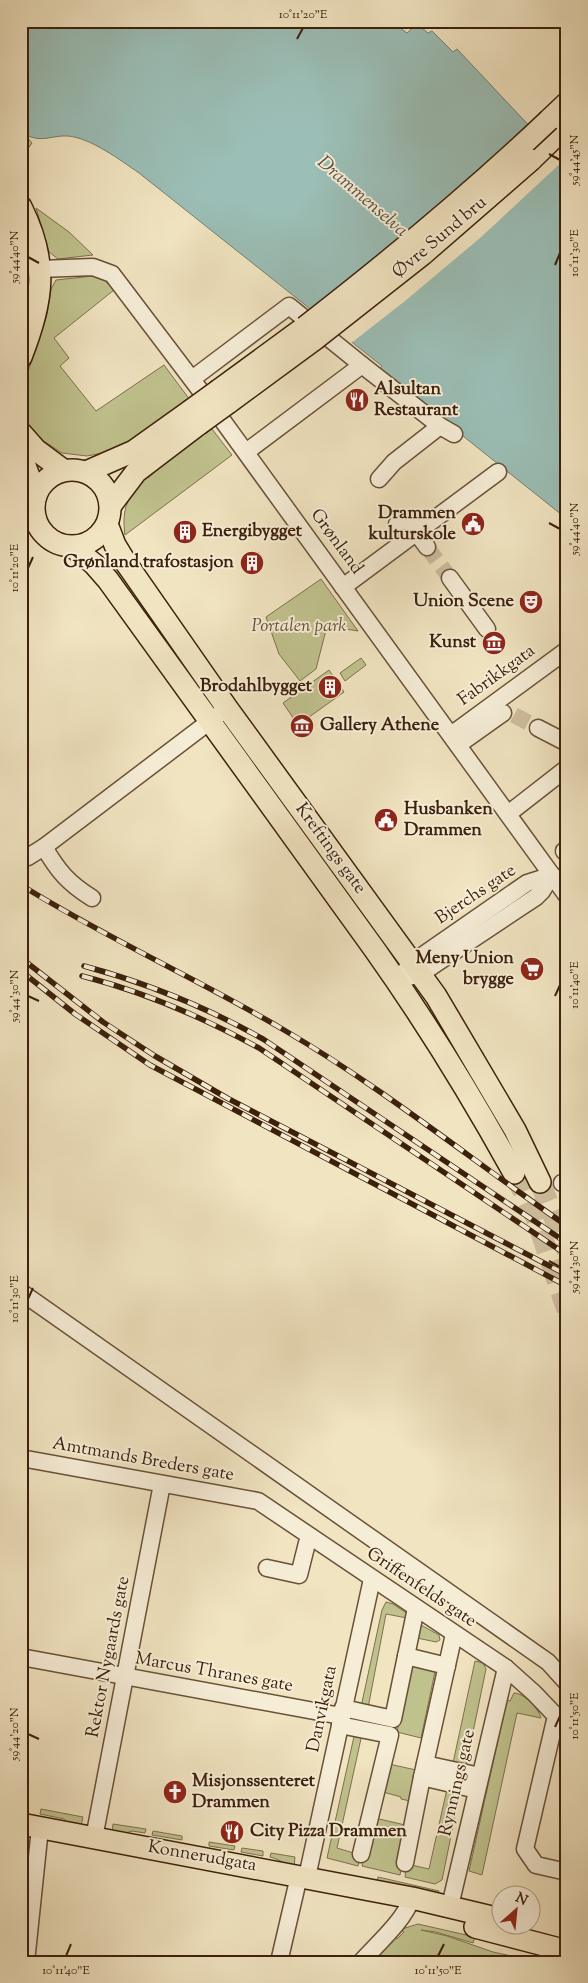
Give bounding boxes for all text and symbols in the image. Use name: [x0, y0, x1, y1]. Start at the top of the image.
text: 10°11'20"E: [279, 6, 328, 24]
text: 59°44'45"N: [566, 134, 584, 186]
water label: Drammenselva: [311, 150, 414, 244]
street label: Øvre Sund bru: [387, 191, 493, 285]
text: 10°11'30"E: [566, 228, 584, 277]
text: 59°44'40"N: [6, 230, 24, 284]
place label: Alsultan Restaurant: [374, 377, 459, 424]
restaurant icon: Alsultan Restaurant: [344, 387, 370, 413]
place label: Drammen kulturskole: [368, 501, 457, 548]
text: 59°44'40"N: [566, 502, 584, 556]
street label: Grønland: [303, 504, 369, 580]
public building icon: Drammen kulturskole: [460, 511, 486, 537]
building icon: Energibygget: [172, 519, 198, 545]
place label: Energibygget: [202, 519, 303, 545]
text: 10°11'20"E: [6, 543, 24, 592]
place label: Grønland trafostasjon: [63, 550, 234, 576]
building icon: Grønland trafostasjon: [239, 550, 265, 576]
place label: Union Scene: [413, 589, 515, 615]
theatre icon: Union Scene: [518, 589, 544, 615]
park label: Portalen park: [252, 614, 346, 640]
place label: Kunst: [429, 630, 477, 656]
museum icon: Kunst: [481, 630, 507, 656]
street label: Fabrikkgata: [453, 639, 541, 713]
place label: Brodahlbygget: [200, 674, 313, 700]
building icon: Brodahlbygget: [317, 674, 343, 700]
museum icon: Gallery Athene: [289, 713, 315, 739]
place label: Gallery Athene: [320, 713, 440, 739]
place label: Husbanken Drammen: [404, 797, 493, 844]
street label: Kreftings gate: [288, 798, 372, 900]
public building icon: Husbanken Drammen: [373, 807, 399, 833]
street label: Bjerchs gate: [430, 858, 522, 932]
place label: Meny Union brygge: [416, 946, 515, 993]
supermarket icon: Meny Union brygge: [519, 956, 545, 982]
text: 10°11'40"E: [566, 960, 584, 1009]
text: 59°44'30"N: [6, 969, 24, 1023]
text: 59°44'30"N: [566, 1240, 584, 1294]
text: 10°11'30"E: [6, 1274, 24, 1323]
street label: Amtmands Breders gate: [50, 1431, 236, 1489]
street label: Griffenfelds gate: [361, 1542, 481, 1634]
street label: Rektor Nygaards gate: [81, 1574, 137, 1740]
street label: Marcus Thranes gate: [133, 1646, 295, 1700]
street label: Danvikgata: [301, 1663, 345, 1755]
text: 10°11'50"E: [566, 1692, 584, 1740]
text: 59°44'20"N: [6, 1707, 24, 1762]
street label: Rynnings gate: [433, 1727, 483, 1839]
place label: Misjonssenteret Drammen: [192, 1769, 316, 1816]
church icon: Misjonssenteret Drammen: [162, 1779, 188, 1805]
restaurant icon: City Pizza Drammen: [219, 1819, 245, 1845]
place label: City Pizza Drammen: [250, 1819, 407, 1845]
street label: Konnerudgata: [146, 1835, 258, 1879]
north arrow: [490, 1886, 540, 1936]
text: N: [511, 1889, 531, 1912]
text: 10°11'40"E: [42, 1962, 91, 1980]
text: 10°11'50"E: [414, 1962, 462, 1980]

